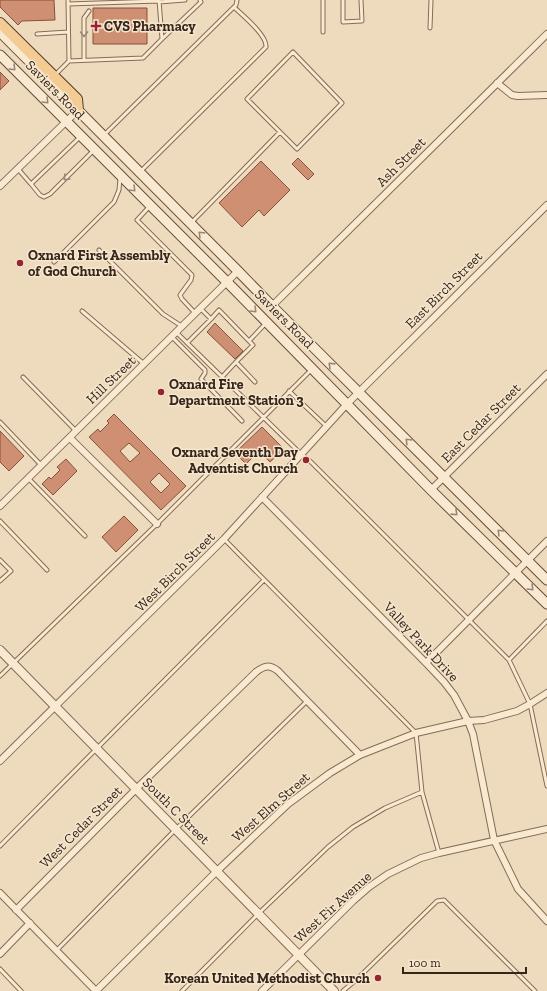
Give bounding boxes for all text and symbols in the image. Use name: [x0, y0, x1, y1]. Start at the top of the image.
place label: CVS Pharmacy: [104, 18, 196, 35]
marker: CVS Pharmacy: [91, 21, 101, 31]
one-way arrow: [80, 31, 88, 37]
street label: Saviers Road: [22, 57, 88, 123]
one-way arrow: [8, 63, 16, 71]
one-way arrow: [41, 96, 48, 104]
street label: Ash Street: [373, 133, 430, 190]
one-way arrow: [63, 173, 71, 180]
one-way arrow: [128, 184, 136, 192]
one-way arrow: [198, 231, 206, 239]
place label: Oxnard First Assembly of God Church: [28, 247, 171, 280]
street label: East Birch Street: [402, 247, 487, 332]
marker: Oxnard First Assembly of God Church: [15, 258, 25, 268]
street label: Saviers Road: [251, 286, 317, 352]
one-way arrow: [250, 305, 257, 313]
street label: Hill Street: [83, 352, 140, 408]
one-way arrow: [328, 362, 336, 369]
place label: Oxnard Fire Department Station 3: [169, 376, 304, 409]
street label: East Cedar Street: [438, 379, 525, 466]
marker: Oxnard Fire Department Station 3: [156, 387, 166, 397]
one-way arrow: [405, 438, 413, 446]
place label: Oxnard Seventh Day Adventist Church: [172, 444, 299, 477]
marker: Oxnard Seventh Day Adventist Church: [301, 455, 311, 465]
one-way arrow: [450, 508, 458, 515]
street label: West Birch Street: [132, 528, 219, 615]
one-way arrow: [497, 529, 505, 537]
one-way arrow: [526, 583, 534, 591]
street label: Valley Park Drive: [379, 598, 463, 686]
street label: West Elm Street: [229, 768, 314, 845]
street label: South C Street: [139, 774, 214, 849]
street label: West Cedar Street: [36, 782, 126, 872]
street label: West Fir Avenue: [291, 868, 375, 946]
scale bar: [403, 949, 526, 975]
text: 100 m: [409, 956, 441, 970]
place label: Korean United Methodist Church: [164, 970, 370, 987]
marker: Korean United Methodist Church: [373, 973, 383, 983]

